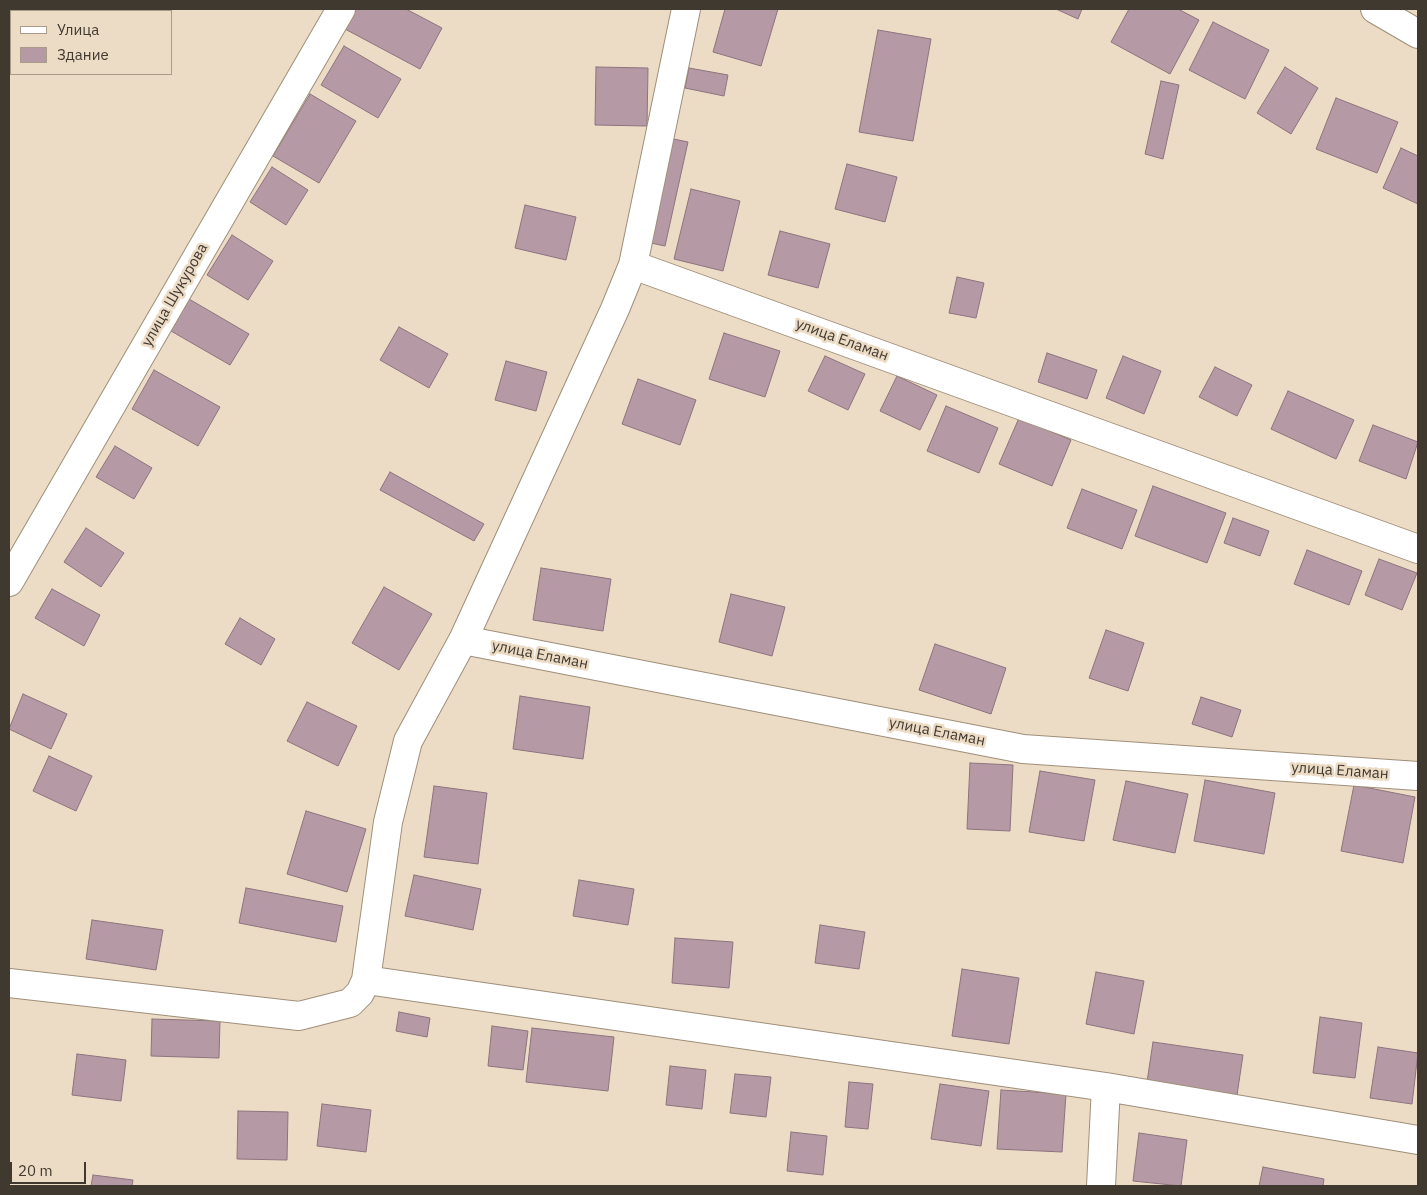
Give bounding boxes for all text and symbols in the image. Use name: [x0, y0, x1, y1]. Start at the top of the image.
legend: [10, 10, 172, 75]
text: Улица: [57, 20, 99, 39]
text: Здание: [57, 45, 109, 64]
street label: улица Шукурова: [138, 240, 212, 350]
street label: улица Еламан: [793, 315, 891, 365]
street label: улица Еламан: [490, 637, 590, 673]
street label: улица Еламан: [887, 714, 987, 750]
street label: улица Еламан: [1291, 759, 1389, 783]
scale bar: [12, 1152, 89, 1184]
text: 20 m: [18, 1161, 53, 1180]

